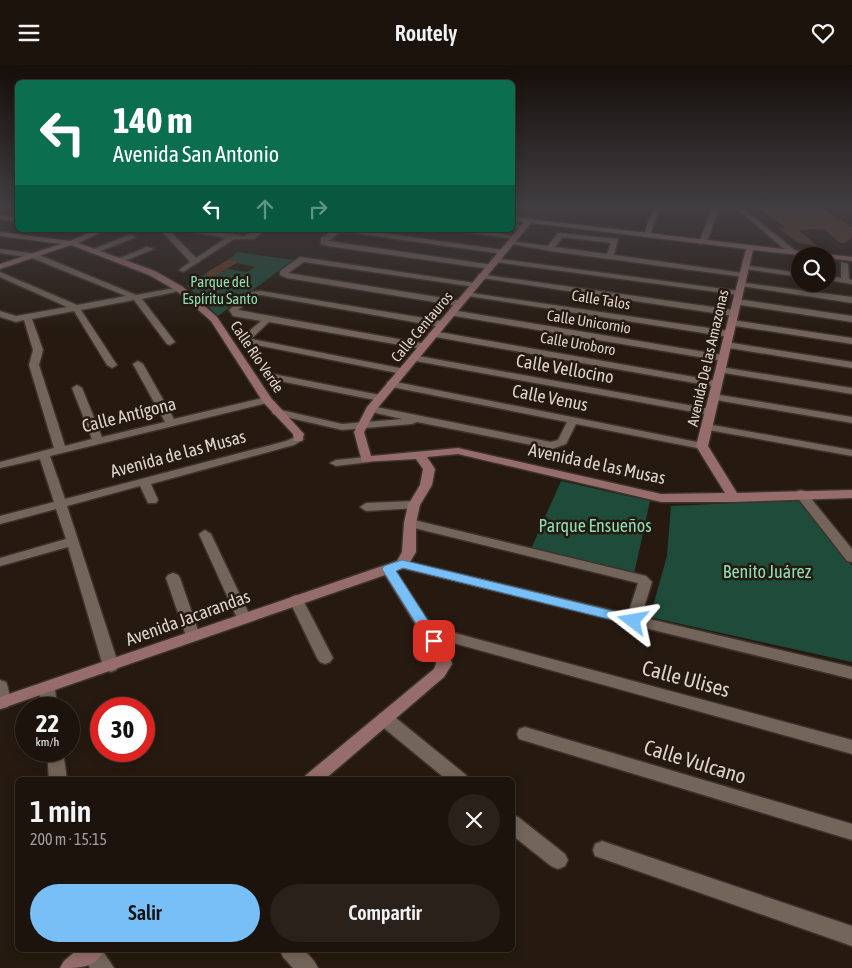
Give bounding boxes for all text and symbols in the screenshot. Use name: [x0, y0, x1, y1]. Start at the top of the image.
icon: menu: [15, 19, 43, 47]
icon: heart: [809, 19, 837, 47]
text: Routely: [395, 20, 457, 46]
icon: left: [30, 100, 95, 165]
text: 140 m: [113, 100, 192, 140]
text: Avenida San Antonio: [113, 141, 279, 167]
icon: left: [198, 195, 226, 223]
icon: ahead: [251, 195, 279, 223]
icon: right: [304, 195, 332, 223]
map controls: [791, 247, 836, 292]
button: search: [791, 247, 836, 292]
park label: Parque del Espíritu Santo: [182, 273, 258, 307]
street label: Calle Talos: [571, 286, 632, 313]
street label: Calle Centauros: [387, 288, 456, 365]
street label: Avenida De las Amazonas: [684, 288, 731, 428]
street label: Calle Unicornio: [546, 306, 632, 337]
street label: Calle Río Verde: [227, 318, 288, 396]
street label: Calle Uroboro: [539, 329, 617, 359]
street label: Calle Vellocino: [515, 350, 616, 387]
street label: Calle Venus: [510, 380, 590, 415]
street label: Calle Antígona: [80, 393, 178, 436]
street label: Avenida de las Musas: [108, 425, 248, 482]
street label: Avenida de las Musas: [527, 439, 667, 488]
park label: Parque Ensueños: [538, 515, 652, 536]
park label: Benito Juárez: [723, 561, 812, 582]
street label: Avenida Jacarandas: [123, 585, 253, 650]
position arrow: [606, 594, 658, 646]
pin: [413, 620, 455, 662]
icon: arrive: [420, 627, 448, 655]
street label: Calle Ulises: [640, 655, 733, 701]
speed limit sign: 30: [90, 697, 155, 762]
text: 22: [36, 709, 59, 737]
street label: Calle Vulcano: [641, 734, 749, 788]
text: km/h: [36, 735, 59, 749]
text: 1 min: [30, 794, 91, 828]
button: close: [448, 794, 500, 846]
text: 200 m · 15:15: [30, 830, 107, 848]
button: Salir: [30, 884, 260, 942]
button: Compartir: [270, 884, 500, 942]

